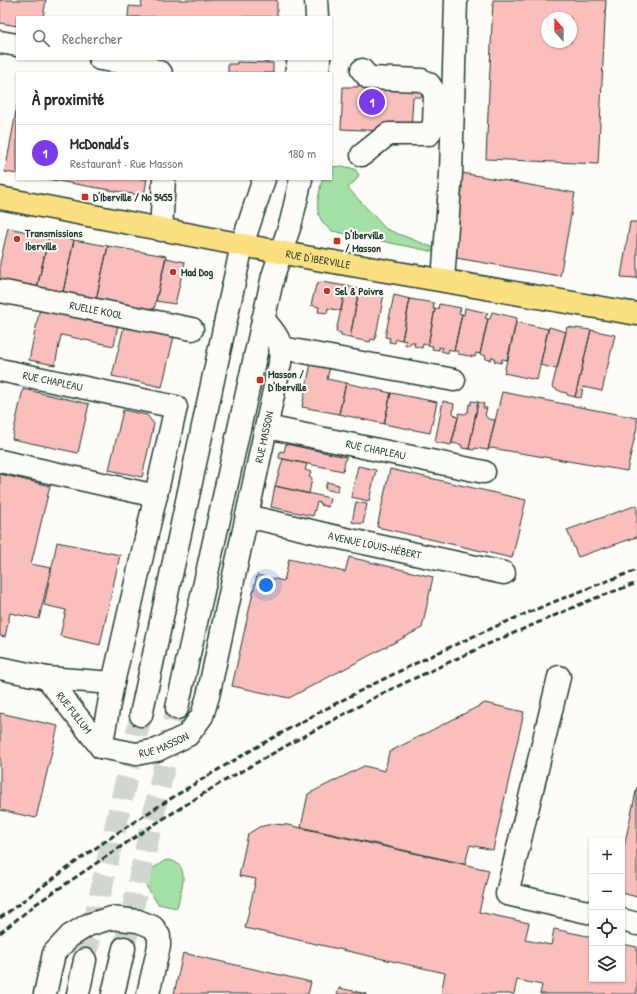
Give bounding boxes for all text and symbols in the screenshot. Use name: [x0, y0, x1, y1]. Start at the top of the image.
north arrow: [541, 12, 577, 48]
search box: [16, 16, 332, 60]
icon: search: [30, 27, 52, 49]
text: Rechercher: [62, 28, 123, 49]
text: À proximité: [32, 87, 104, 110]
pin: 1: [359, 87, 385, 117]
text: McDonald's: [70, 133, 129, 154]
text: 1: [43, 144, 47, 162]
text: 180 m: [288, 144, 316, 162]
text: Restaurant · Rue Masson: [70, 154, 183, 172]
place label: D'Iberville / No 5455: [93, 190, 173, 204]
marker: D'Iberville / No 5455: [80, 192, 90, 202]
place label: Transmissions Iberville: [24, 226, 83, 253]
place label: D'Iberville / Masson: [345, 228, 384, 255]
marker: Transmissions Iberville: [12, 234, 22, 244]
marker: D'Iberville / Masson: [332, 236, 342, 246]
street label: RUE D'IBERVILLE: [285, 246, 352, 272]
place label: Mad Dog: [181, 265, 213, 280]
marker: Mad Dog: [168, 267, 178, 277]
place label: Sel & Poivre: [335, 284, 384, 298]
marker: Sel & Poivre: [322, 286, 332, 296]
street label: RUELLE KOOL: [68, 298, 124, 322]
place label: Masson / D'Iberville: [268, 367, 307, 394]
street label: RUE CHAPLEAU: [22, 368, 84, 394]
marker: Masson / D'Iberville: [255, 375, 265, 385]
street label: RUE MASSON: [252, 410, 276, 464]
street label: RUE CHAPLEAU: [345, 437, 407, 463]
street label: AVENUE LOUIS-HÉBERT: [327, 528, 423, 562]
your location: [256, 575, 276, 595]
street label: RUE FULLUM: [53, 689, 95, 737]
street label: RUE MASSON: [138, 729, 191, 760]
map controls: [589, 838, 625, 982]
button: +: [589, 838, 625, 874]
button: −: [589, 874, 625, 910]
button: locate: [589, 910, 625, 946]
button: layers: [589, 946, 625, 982]

